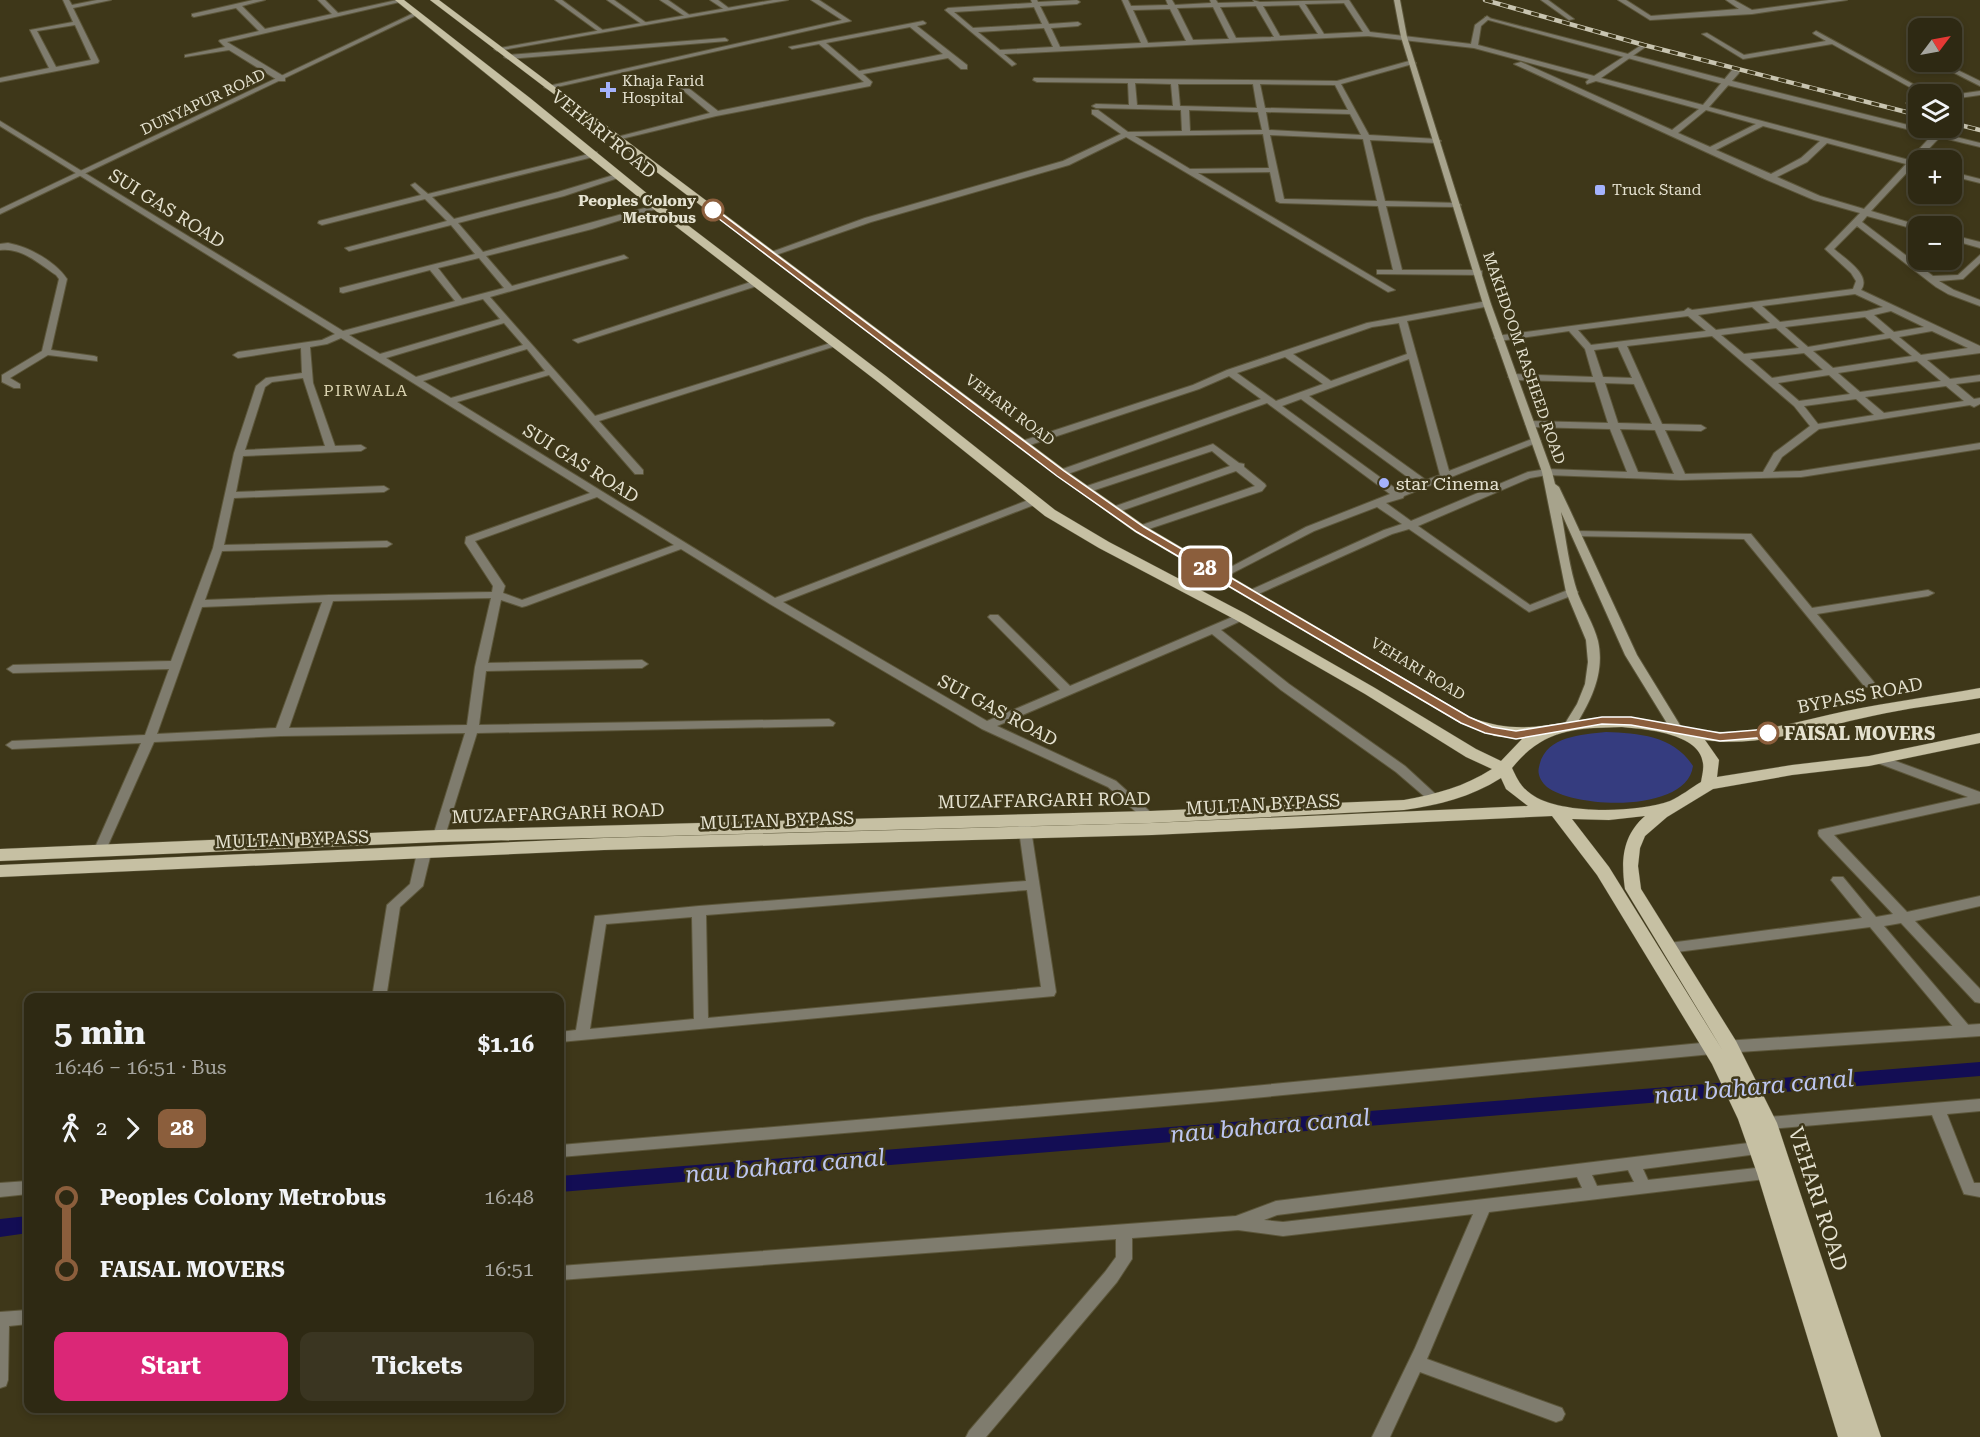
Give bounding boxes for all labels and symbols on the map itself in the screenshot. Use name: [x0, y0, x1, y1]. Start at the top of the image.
north arrow: [1908, 18, 1962, 72]
street label: DUNYAPUR ROAD: [138, 65, 268, 139]
place label: Khaja Farid Hospital: [622, 72, 704, 107]
marker: Khaja Farid Hospital: [599, 81, 617, 99]
street label: VEHARI ROAD: [548, 85, 661, 183]
street label: SUI GAS ROAD: [105, 164, 229, 252]
place label: Truck Stand: [1612, 181, 1702, 199]
marker: Truck Stand: [1593, 183, 1607, 197]
place label: Peoples Colony Metrobus: [578, 192, 696, 227]
marker: Peoples Colony Metrobus: [702, 199, 724, 221]
street label: MAKHDOOM RASHEED ROAD: [1479, 249, 1569, 467]
street label: VEHARI ROAD: [962, 371, 1058, 449]
district label: PIRWALA: [323, 381, 409, 400]
street label: SUI GAS ROAD: [519, 419, 643, 507]
place label: star Cinema: [1396, 473, 1500, 494]
marker: star Cinema: [1377, 476, 1391, 490]
line badge: 28: [1178, 548, 1232, 588]
street label: VEHARI ROAD: [1368, 634, 1468, 704]
street label: SUI GAS ROAD: [935, 670, 1061, 750]
street label: BYPASS ROAD: [1796, 673, 1925, 717]
marker: FAISAL MOVERS: [1757, 722, 1779, 744]
place label: FAISAL MOVERS: [1784, 723, 1935, 744]
street label: MUZAFFARGARH ROAD: [937, 788, 1151, 812]
street label: MULTAN BYPASS: [1185, 789, 1341, 819]
street label: MUZAFFARGARH ROAD: [451, 799, 665, 827]
street label: MULTAN BYPASS: [699, 807, 855, 833]
street label: MULTAN BYPASS: [214, 826, 370, 852]
water label: nau bahara canal: [1653, 1064, 1855, 1110]
water label: nau bahara canal: [1169, 1103, 1371, 1149]
street label: VEHARI ROAD: [1783, 1124, 1853, 1274]
water label: nau bahara canal: [684, 1143, 886, 1189]

